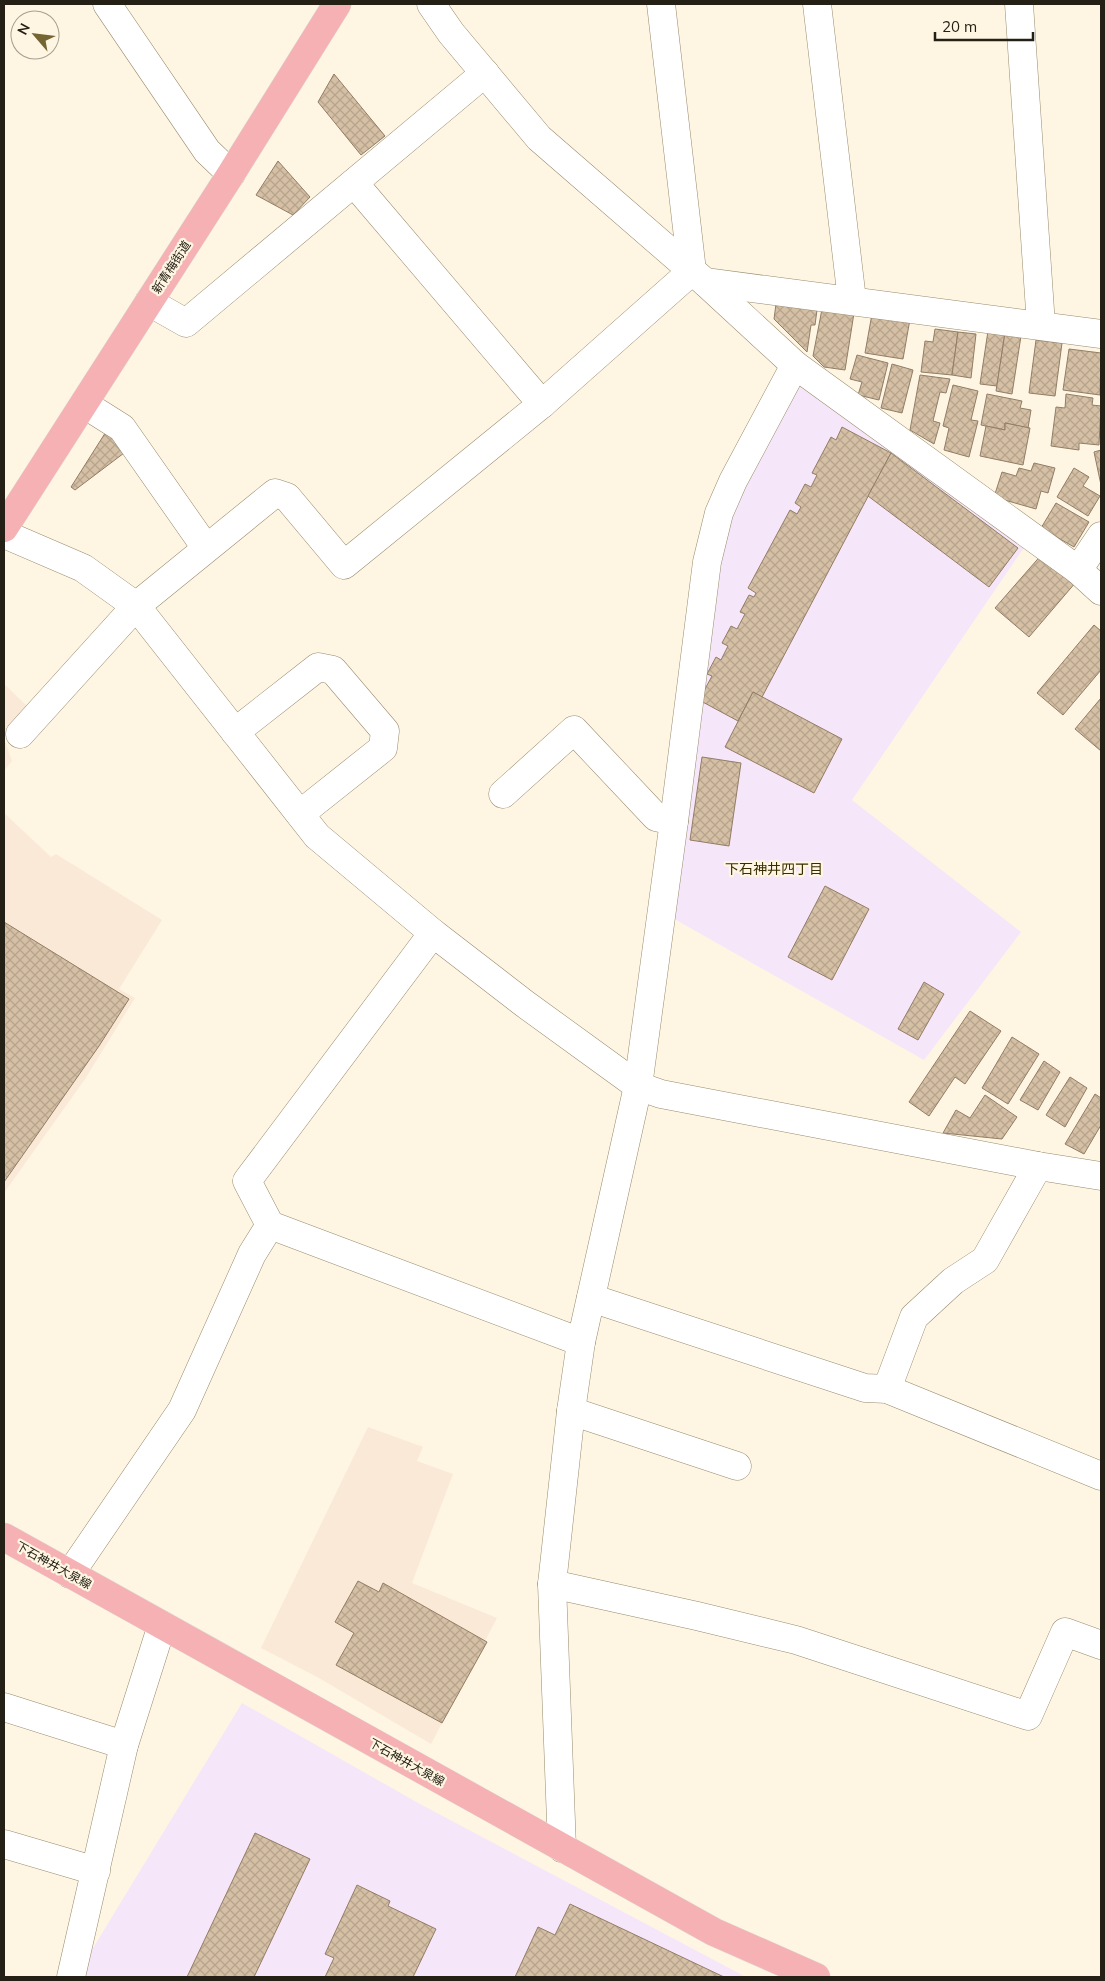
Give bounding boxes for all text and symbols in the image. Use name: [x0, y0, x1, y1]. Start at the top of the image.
north arrow: [10, 10, 60, 60]
scale bar: [935, 10, 1032, 42]
text: 20 m: [942, 17, 977, 36]
text: N: [13, 20, 34, 38]
street label: 新青梅街道: [148, 238, 194, 296]
district label: 下石神井四丁目: [725, 860, 823, 878]
street label: 下石神井大泉線: [14, 1538, 94, 1592]
street label: 下石神井大泉線: [367, 1735, 447, 1789]

